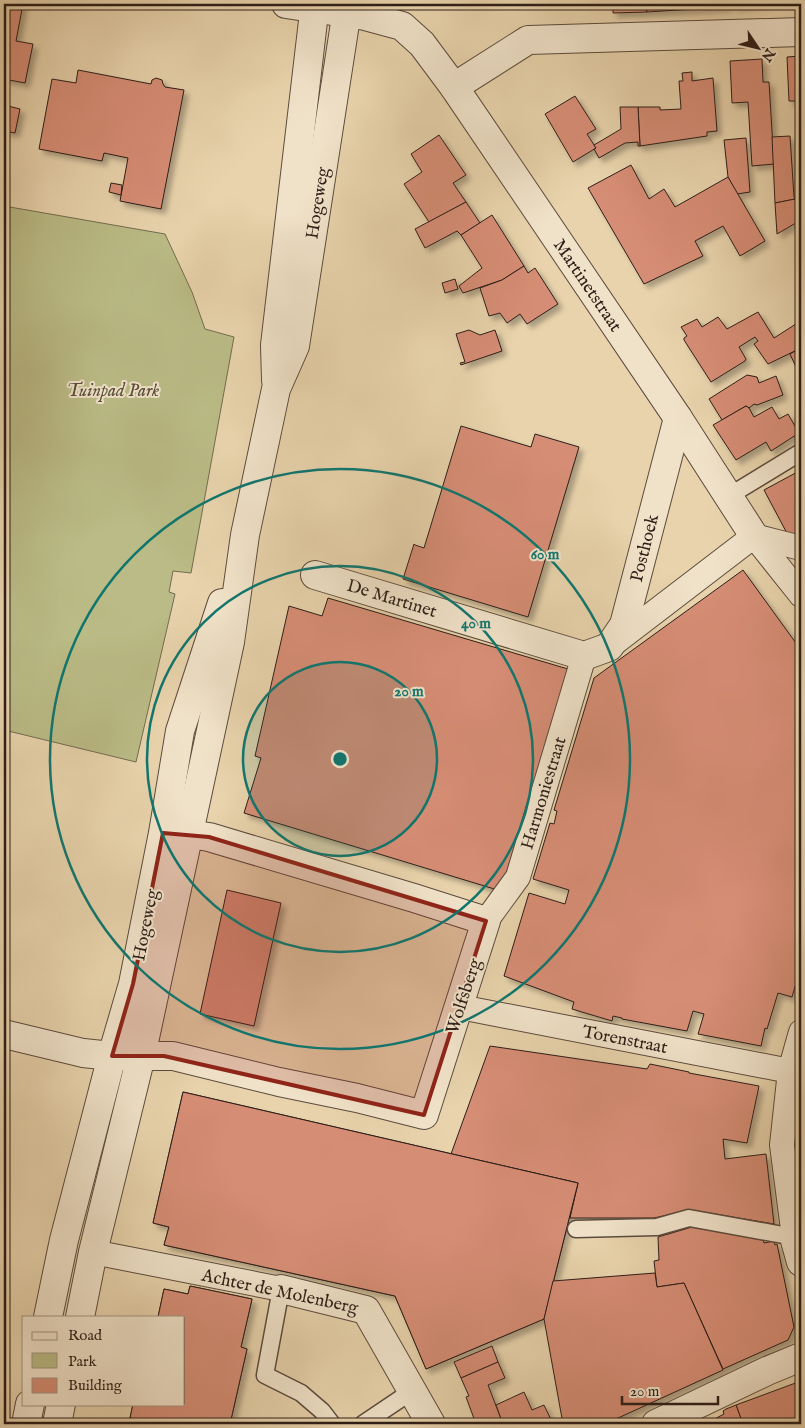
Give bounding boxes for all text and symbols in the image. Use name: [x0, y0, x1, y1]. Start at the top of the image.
north arrow: [732, 22, 782, 72]
text: N: [757, 44, 779, 65]
street label: Hogeweg: [301, 165, 336, 241]
street label: Martinetstraat: [547, 235, 626, 337]
park label: Tuinpad Park: [67, 380, 159, 403]
street label: Posthoek: [626, 512, 665, 585]
text: 60 m: [531, 545, 560, 564]
street label: De Martinet: [344, 575, 439, 624]
text: 40 m: [461, 614, 491, 633]
text: 20 m: [394, 682, 424, 701]
street label: Harmoniestraat: [516, 734, 573, 853]
centre of rings: [331, 750, 349, 768]
street label: Hogeweg: [128, 887, 165, 963]
street label: Wolfsberg: [441, 956, 487, 1037]
street label: Torenstraat: [580, 1021, 669, 1060]
street label: Achter de Molenberg: [198, 1264, 360, 1320]
legend: [22, 1316, 185, 1406]
text: Road: [68, 1326, 103, 1345]
text: Park: [68, 1352, 98, 1371]
scale bar: [622, 1373, 719, 1405]
text: Building: [68, 1376, 123, 1395]
text: 20 m: [630, 1382, 660, 1401]

